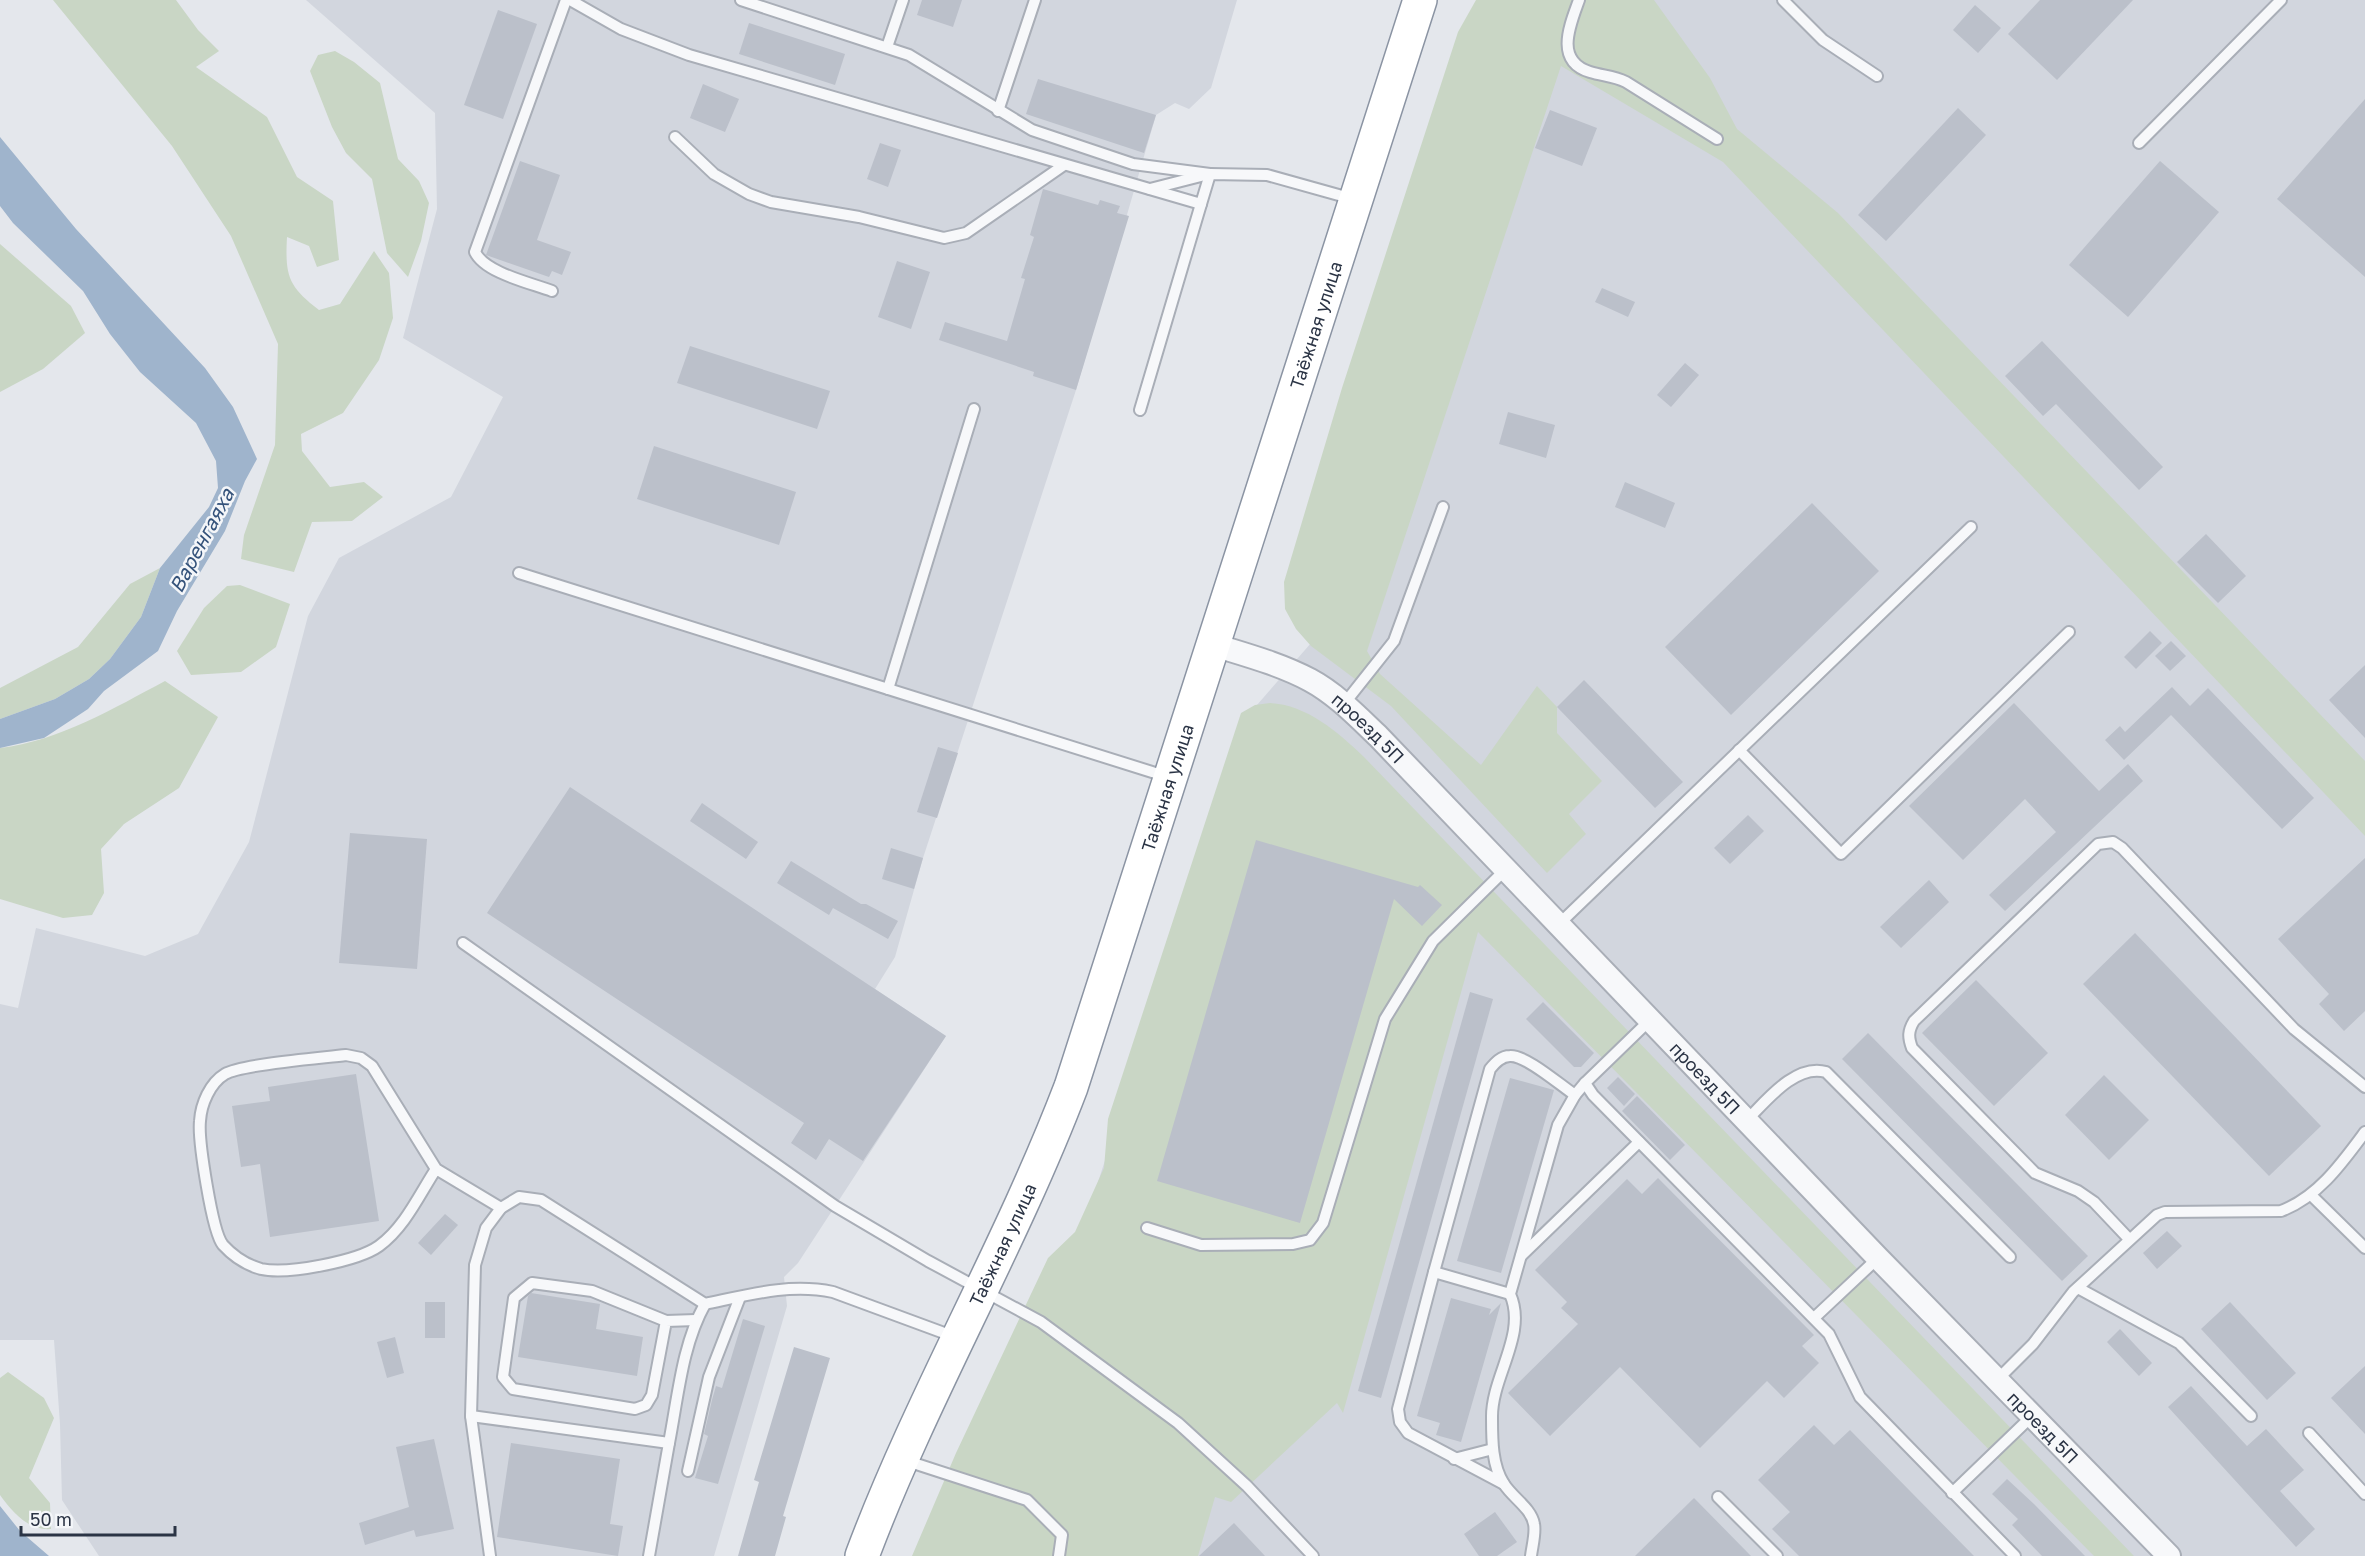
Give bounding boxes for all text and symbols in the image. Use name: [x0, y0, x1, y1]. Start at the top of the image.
street label: Таёжная улица: [1285, 258, 1346, 392]
water label: Варенгаяха: [164, 483, 239, 596]
street label: проезд 5П: [1328, 688, 1409, 768]
street label: Таёжная улица: [1136, 721, 1198, 854]
street label: проезд 5П: [1666, 1037, 1745, 1119]
street label: Таёжная улица: [964, 1180, 1041, 1309]
street label: проезд 5П: [2003, 1387, 2083, 1468]
scale bar: [21, 1499, 176, 1537]
text: 50 m: [30, 1508, 72, 1530]

